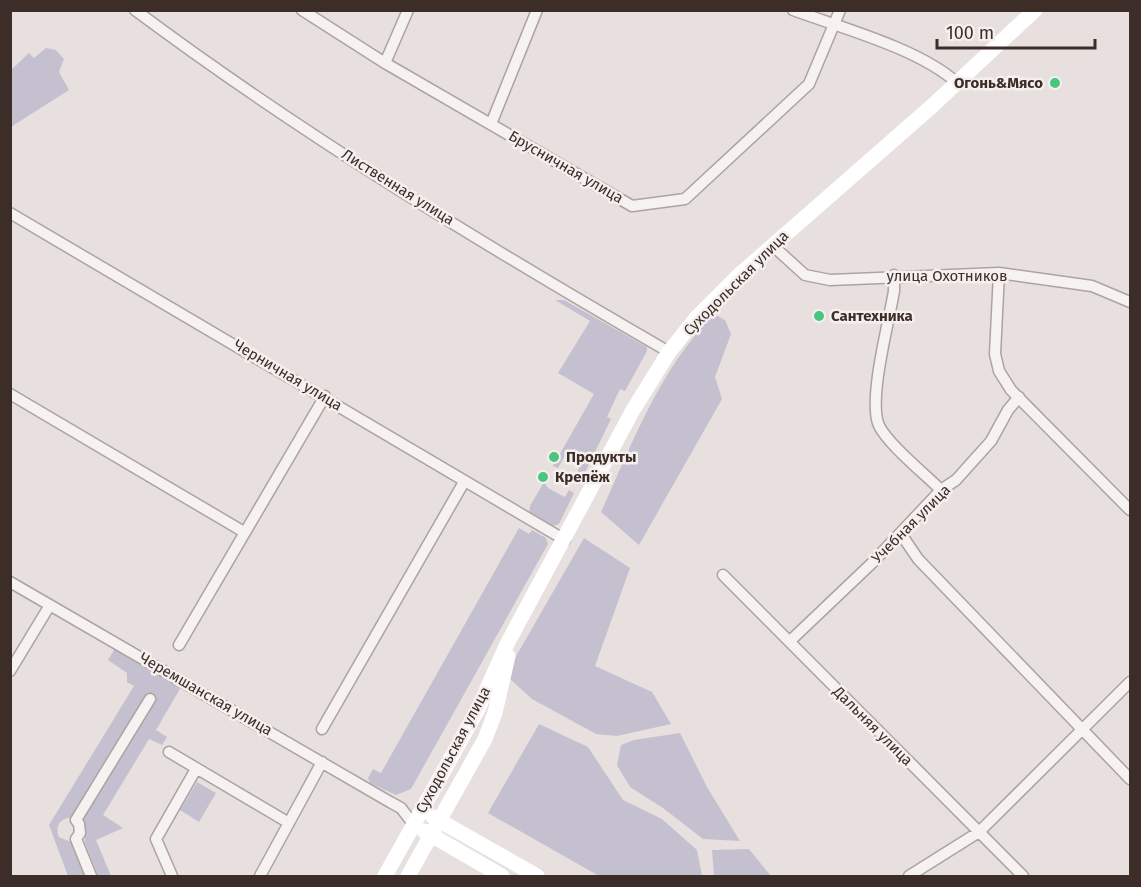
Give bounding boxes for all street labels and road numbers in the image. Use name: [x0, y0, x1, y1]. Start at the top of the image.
street label: Брусничная улица: [506, 127, 626, 207]
street label: Лиственная улица: [338, 145, 458, 229]
street label: Суходольская улица: [680, 227, 792, 339]
street label: улица Охотников: [886, 267, 1008, 285]
street label: Черничная улица: [230, 335, 346, 415]
street label: Учебная улица: [868, 481, 954, 567]
street label: Черемшанская улица: [136, 649, 276, 739]
street label: Дальняя улица: [829, 682, 916, 769]
street label: Суходольская улица: [412, 684, 494, 816]

